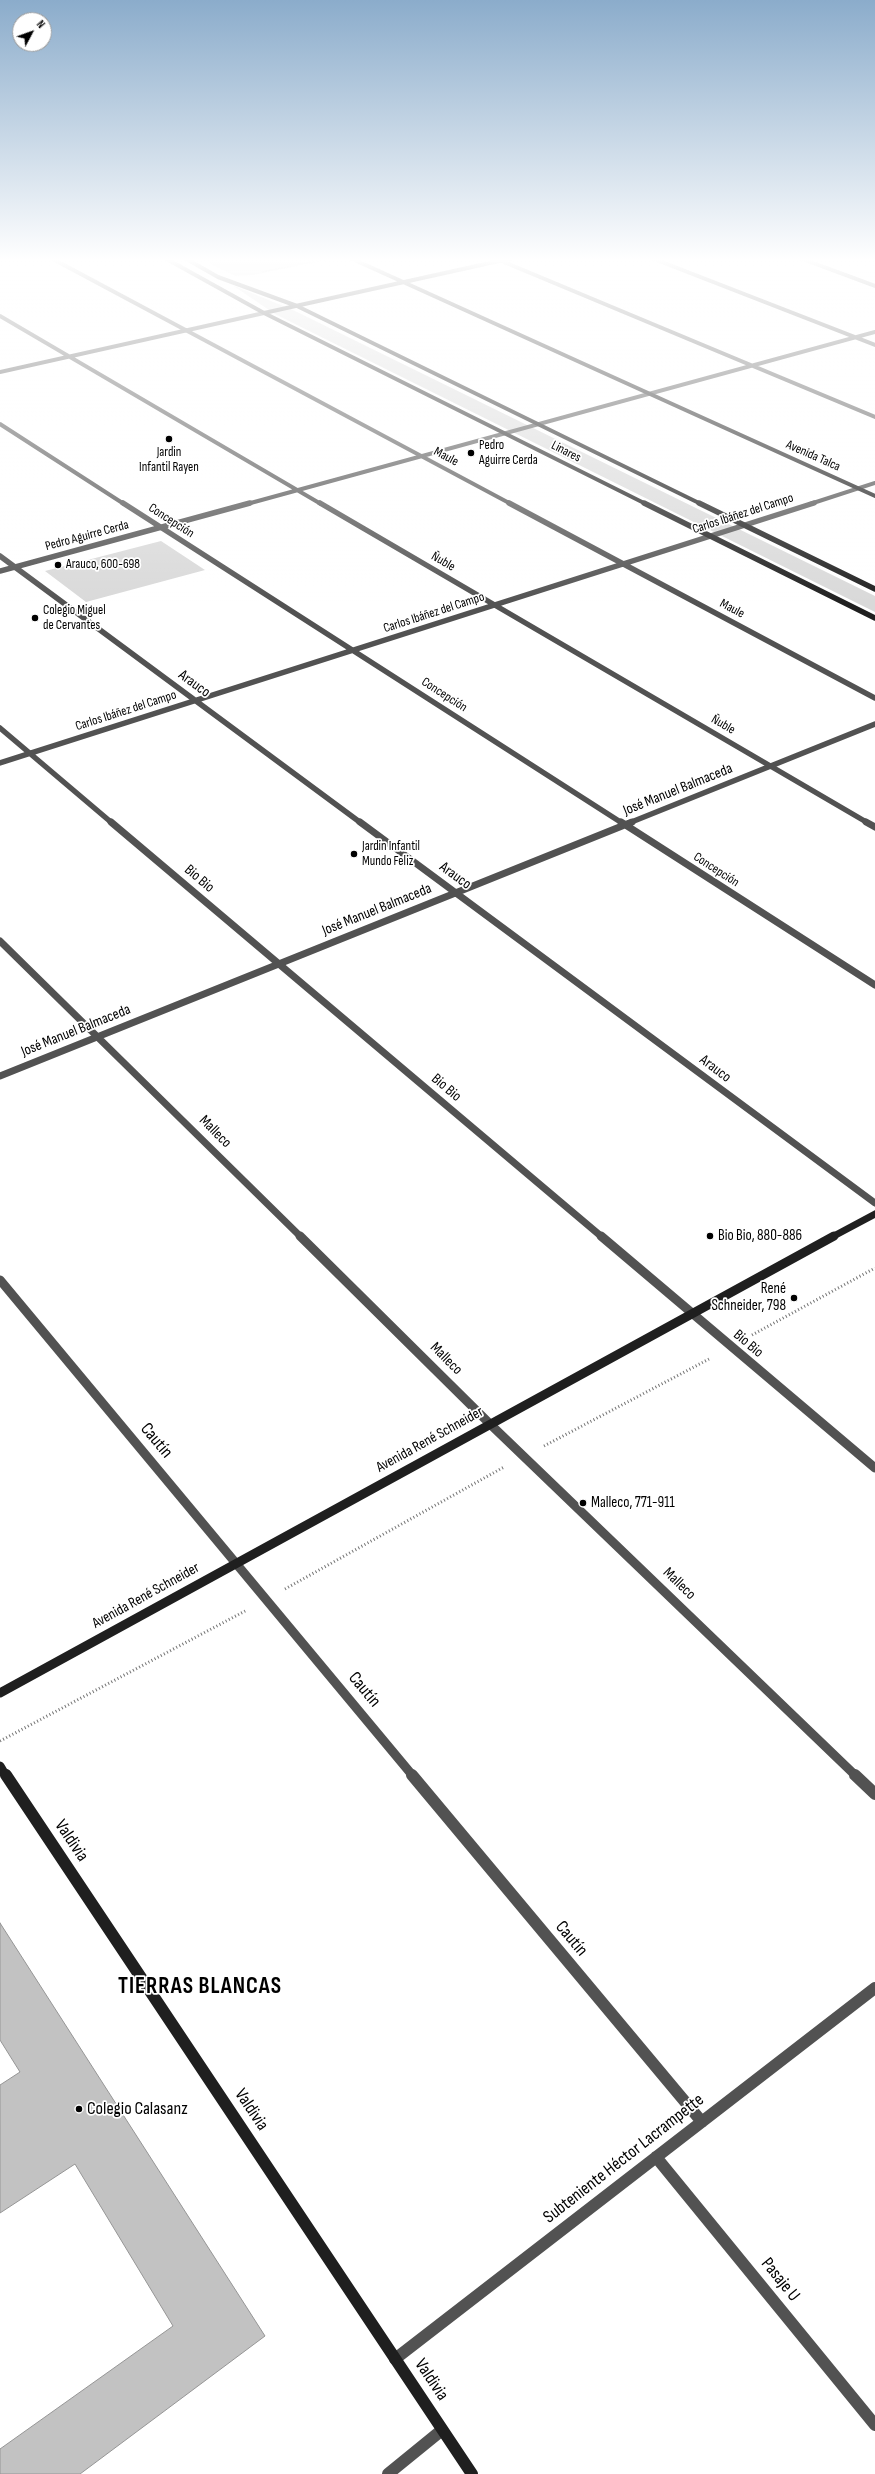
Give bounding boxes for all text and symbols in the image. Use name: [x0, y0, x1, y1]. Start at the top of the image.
north arrow: [12, 12, 52, 52]
text: N: [34, 18, 48, 31]
marker: Jardin Infantil Rayen: [164, 434, 174, 444]
street label: Avenida Talca: [783, 437, 843, 475]
place label: Pedro Aguirre Cerda: [479, 438, 538, 469]
street label: Linares: [549, 438, 583, 466]
street label: Maule: [431, 444, 461, 470]
place label: Jardin Infantil Rayen: [139, 445, 199, 476]
marker: Pedro Aguirre Cerda: [466, 448, 476, 458]
street label: Carlos Ibáñez del Campo: [691, 490, 795, 538]
street label: Concepción: [145, 500, 197, 542]
street label: Pedro Aguirre Cerda: [44, 517, 130, 555]
street label: Ñuble: [428, 549, 458, 575]
place label: Arauco, 600-698: [66, 557, 140, 573]
marker: Arauco, 600-698: [53, 560, 63, 570]
street label: Carlos Ibáñez del Campo: [382, 589, 486, 637]
street label: Maule: [717, 596, 747, 622]
place label: Colegio Miguel de Cervantes: [43, 603, 106, 634]
marker: Colegio Miguel de Cervantes: [30, 613, 40, 623]
street label: Arauco: [175, 666, 213, 702]
street label: Concepción: [418, 674, 470, 716]
street label: Carlos Ibáñez del Campo: [74, 687, 178, 735]
street label: Ñuble: [708, 712, 738, 738]
street label: José Manuel Balmaceda: [621, 760, 735, 820]
place label: Jardin Infantil Mundo Feliz: [362, 839, 420, 870]
marker: Jardin Infantil Mundo Feliz: [349, 849, 359, 859]
street label: Concepción: [690, 849, 742, 891]
street label: Arauco: [436, 858, 474, 894]
street label: Bio Bio: [180, 861, 218, 897]
street label: José Manuel Balmaceda: [320, 880, 434, 940]
street label: José Manuel Balmaceda: [19, 1001, 133, 1061]
street label: Arauco: [696, 1051, 734, 1087]
street label: Bio Bio: [427, 1070, 465, 1106]
street label: Malleco: [195, 1112, 235, 1152]
place label: Bio Bio, 880-886: [718, 1227, 802, 1245]
marker: Bio Bio, 880-886: [705, 1231, 715, 1241]
place label: René Schneider, 798: [711, 1280, 786, 1315]
marker: René Schneider, 798: [789, 1293, 799, 1303]
street label: Bio Bio: [729, 1326, 767, 1362]
street label: Malleco: [426, 1339, 466, 1379]
street label: Avenida René Schneider: [373, 1403, 487, 1477]
street label: Cautín: [135, 1419, 177, 1463]
place label: Malleco, 771-911: [591, 1494, 675, 1512]
marker: Malleco, 771-911: [578, 1498, 588, 1508]
street label: Avenida René Schneider: [89, 1559, 203, 1633]
street label: Malleco: [659, 1564, 699, 1604]
street label: Cautín: [343, 1668, 385, 1712]
street label: Valdivia: [49, 1816, 93, 1866]
street label: Cautín: [550, 1917, 592, 1961]
district label: TIERRAS BLANCAS: [118, 1973, 282, 2001]
street label: Valdivia: [229, 2085, 273, 2135]
street label: Subteniente Héctor Lacrampette: [539, 2090, 709, 2228]
place label: Colegio Calasanz: [87, 2098, 188, 2120]
marker: Colegio Calasanz: [74, 2104, 84, 2114]
street label: Pasaje U: [756, 2254, 804, 2306]
street label: Valdivia: [409, 2355, 453, 2405]

